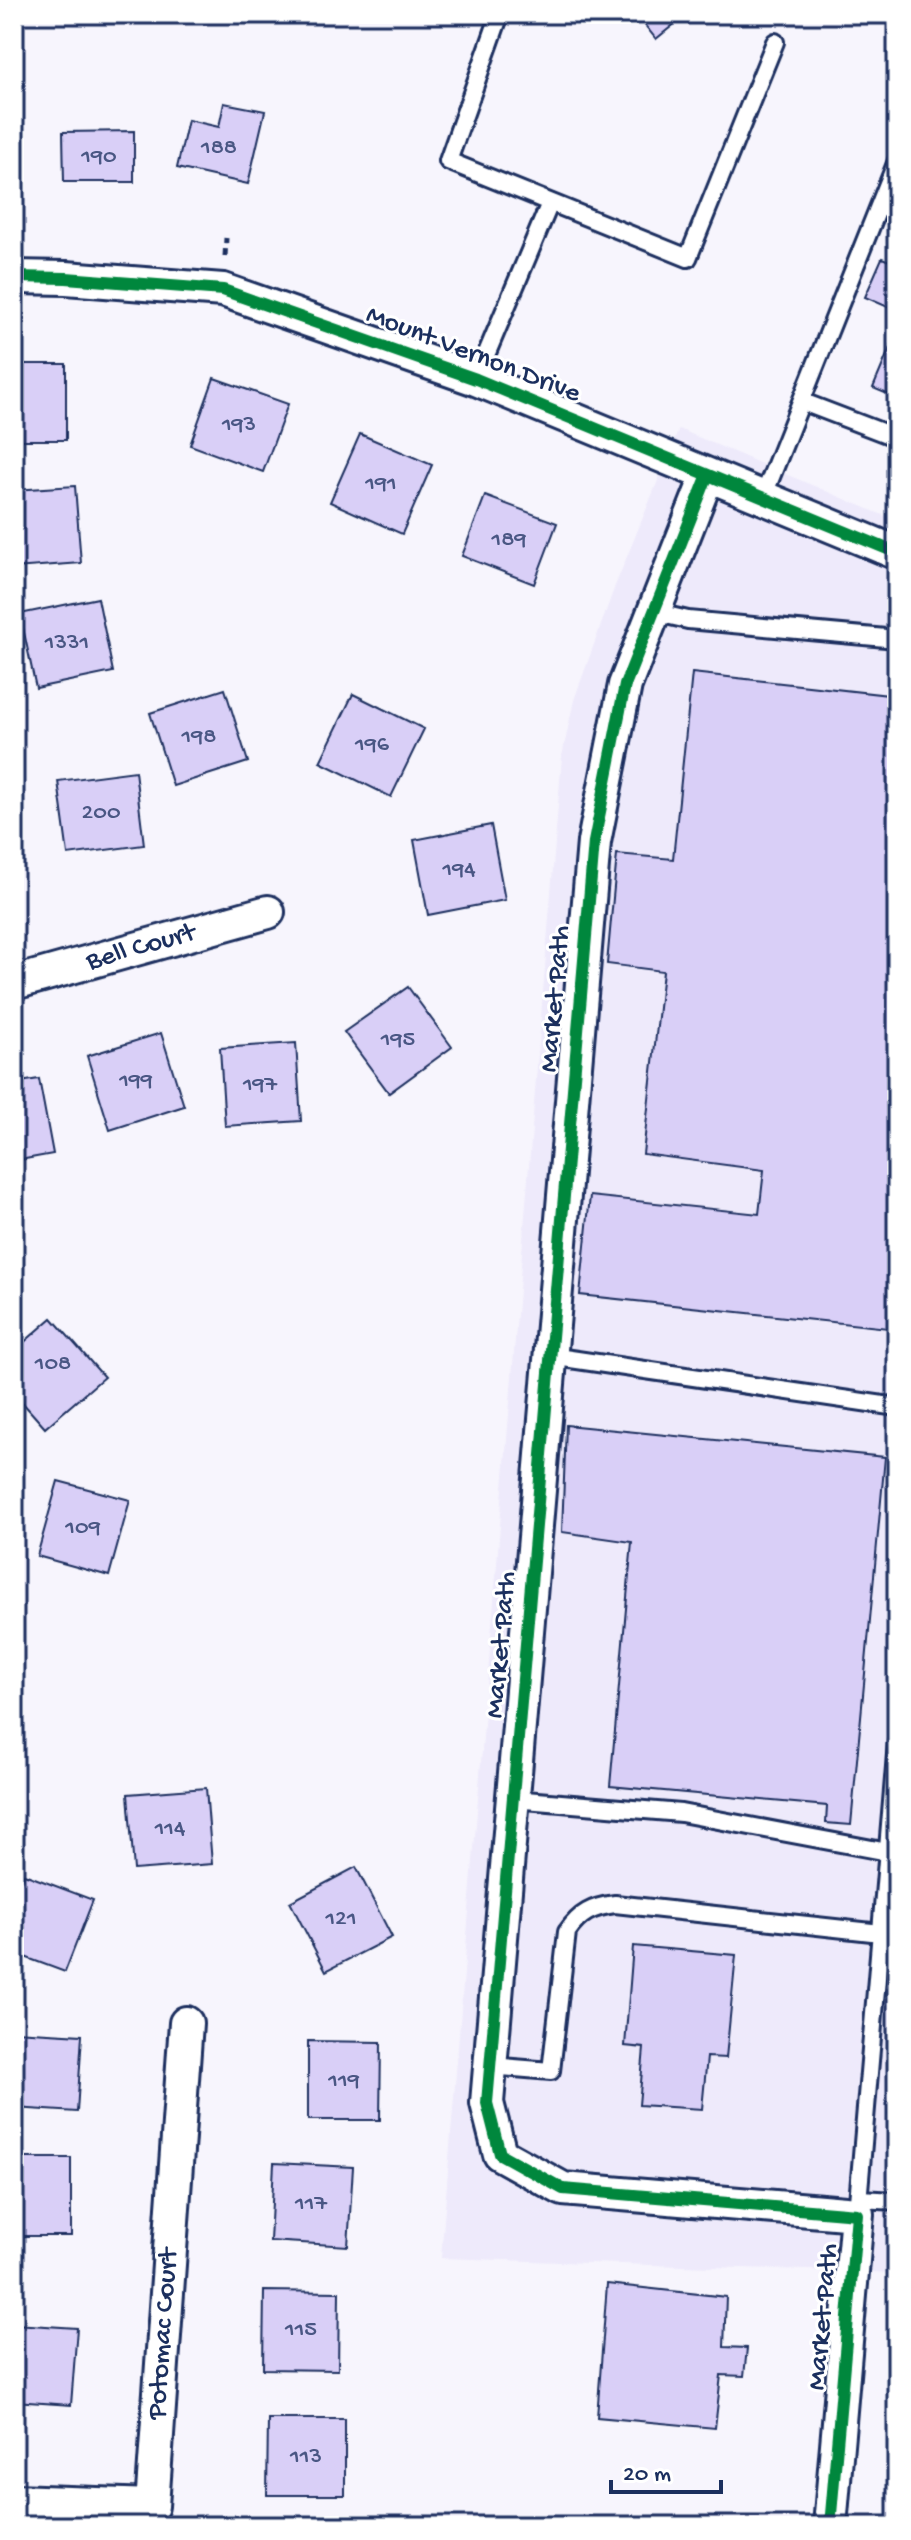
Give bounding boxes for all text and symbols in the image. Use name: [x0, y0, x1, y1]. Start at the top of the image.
house number: 188: [200, 134, 237, 163]
house number: 190: [80, 143, 117, 172]
street label: Mount Vernon Drive: [361, 299, 585, 411]
house number: 193: [221, 411, 256, 440]
house number: 191: [364, 470, 397, 499]
house number: 189: [491, 526, 526, 555]
house number: 1331: [44, 629, 89, 658]
house number: 198: [181, 723, 216, 752]
house number: 196: [354, 731, 390, 760]
house number: 200: [81, 799, 121, 828]
house number: 194: [441, 856, 476, 885]
street label: Bell Court: [82, 916, 202, 980]
street label: Market Path: [533, 924, 579, 1074]
house number: 195: [380, 1026, 415, 1055]
house number: 199: [118, 1067, 153, 1096]
house number: 197: [242, 1071, 278, 1100]
house number: 108: [34, 1350, 71, 1379]
house number: 109: [64, 1514, 101, 1543]
street label: Market Path: [479, 1570, 525, 1720]
house number: 114: [154, 1815, 186, 1844]
house number: 121: [324, 1905, 357, 1934]
house number: 119: [327, 2067, 360, 2096]
house number: 117: [294, 2190, 327, 2219]
street label: Market Path: [801, 2242, 847, 2392]
street label: Potomac Court: [141, 2245, 187, 2422]
house number: 115: [284, 2316, 317, 2345]
house number: 113: [289, 2443, 322, 2472]
scale bar: [611, 2444, 721, 2494]
text: 20 m: [623, 2461, 671, 2490]

